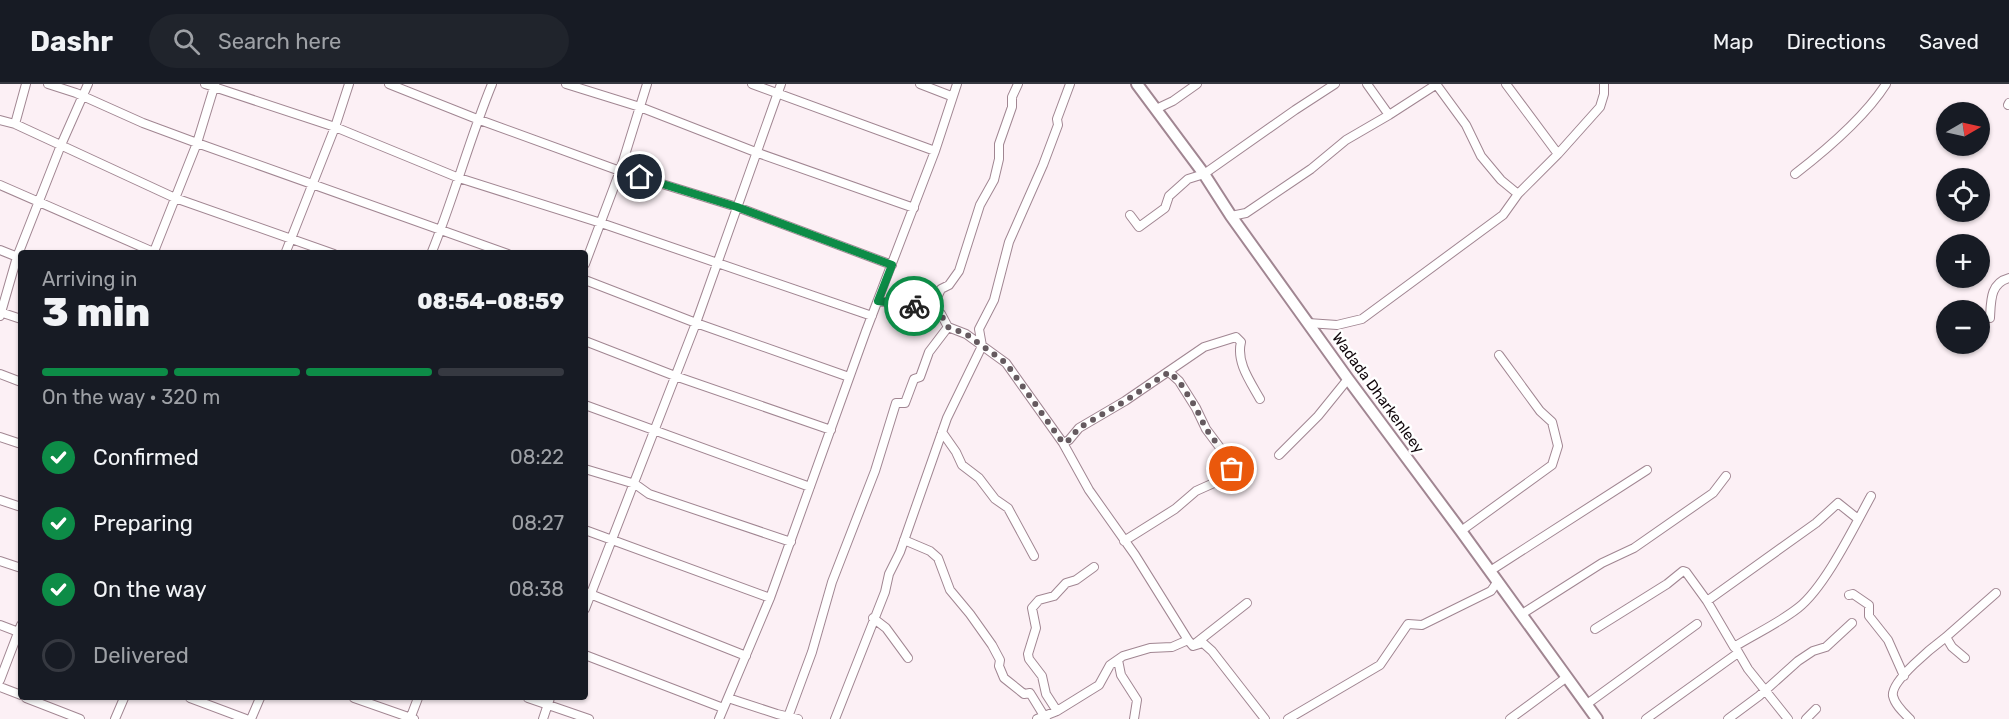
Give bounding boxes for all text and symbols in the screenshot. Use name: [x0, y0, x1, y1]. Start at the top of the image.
search box: [149, 14, 569, 68]
text: Dashr: [30, 25, 113, 58]
icon: search: [170, 25, 203, 58]
text: Search here: [218, 28, 341, 55]
text: Map: [1713, 29, 1754, 54]
text: Directions: [1787, 29, 1886, 54]
text: Saved: [1919, 29, 1979, 54]
north arrow: [1936, 102, 1990, 156]
map controls: [1936, 102, 1990, 354]
pin: [614, 151, 665, 202]
icon: home: [623, 160, 656, 193]
button: locate: [1936, 168, 1990, 222]
button: +: [1936, 234, 1990, 288]
text: Arriving in: [42, 267, 137, 291]
courier: [884, 276, 944, 336]
text: 08:54–08:59: [417, 288, 564, 315]
text: 3 min: [42, 290, 150, 336]
icon: bike: [898, 290, 931, 323]
button: −: [1936, 300, 1990, 354]
street label: Wadada Dharkenleey: [1328, 329, 1428, 457]
text: On the way · 320 m: [42, 385, 220, 409]
icon: check: [42, 441, 75, 474]
pin: [1206, 443, 1257, 494]
text: Confirmed: [93, 444, 199, 471]
text: 08:22: [510, 445, 564, 469]
icon: bag: [1215, 452, 1248, 485]
icon: check: [42, 507, 75, 540]
text: Preparing: [93, 510, 193, 537]
text: 08:27: [511, 511, 564, 535]
icon: check: [42, 573, 75, 606]
text: On the way: [93, 576, 207, 603]
text: 08:38: [509, 577, 564, 601]
text: Delivered: [93, 642, 189, 669]

